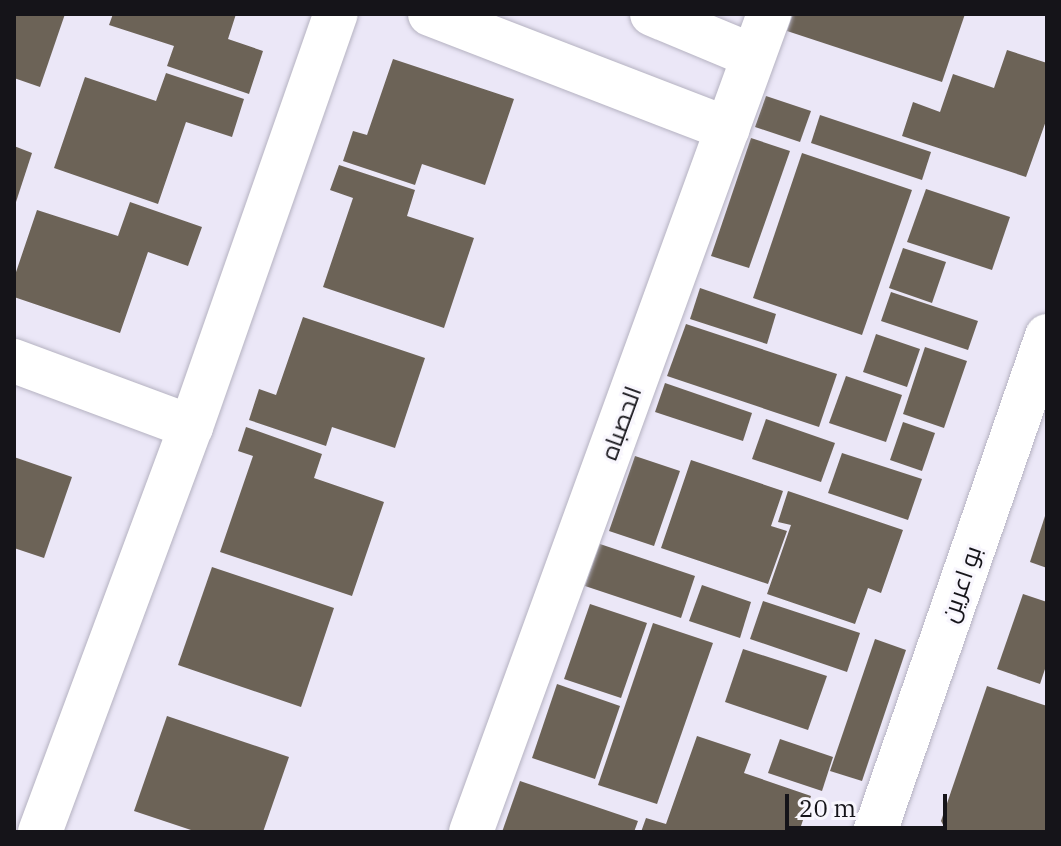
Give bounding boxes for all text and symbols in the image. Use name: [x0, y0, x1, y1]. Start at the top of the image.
street label: الحصباه: [594, 382, 648, 464]
street label: بو اعرين: [935, 542, 987, 626]
scale bar: [789, 778, 951, 828]
text: 20 m: [799, 792, 856, 824]

